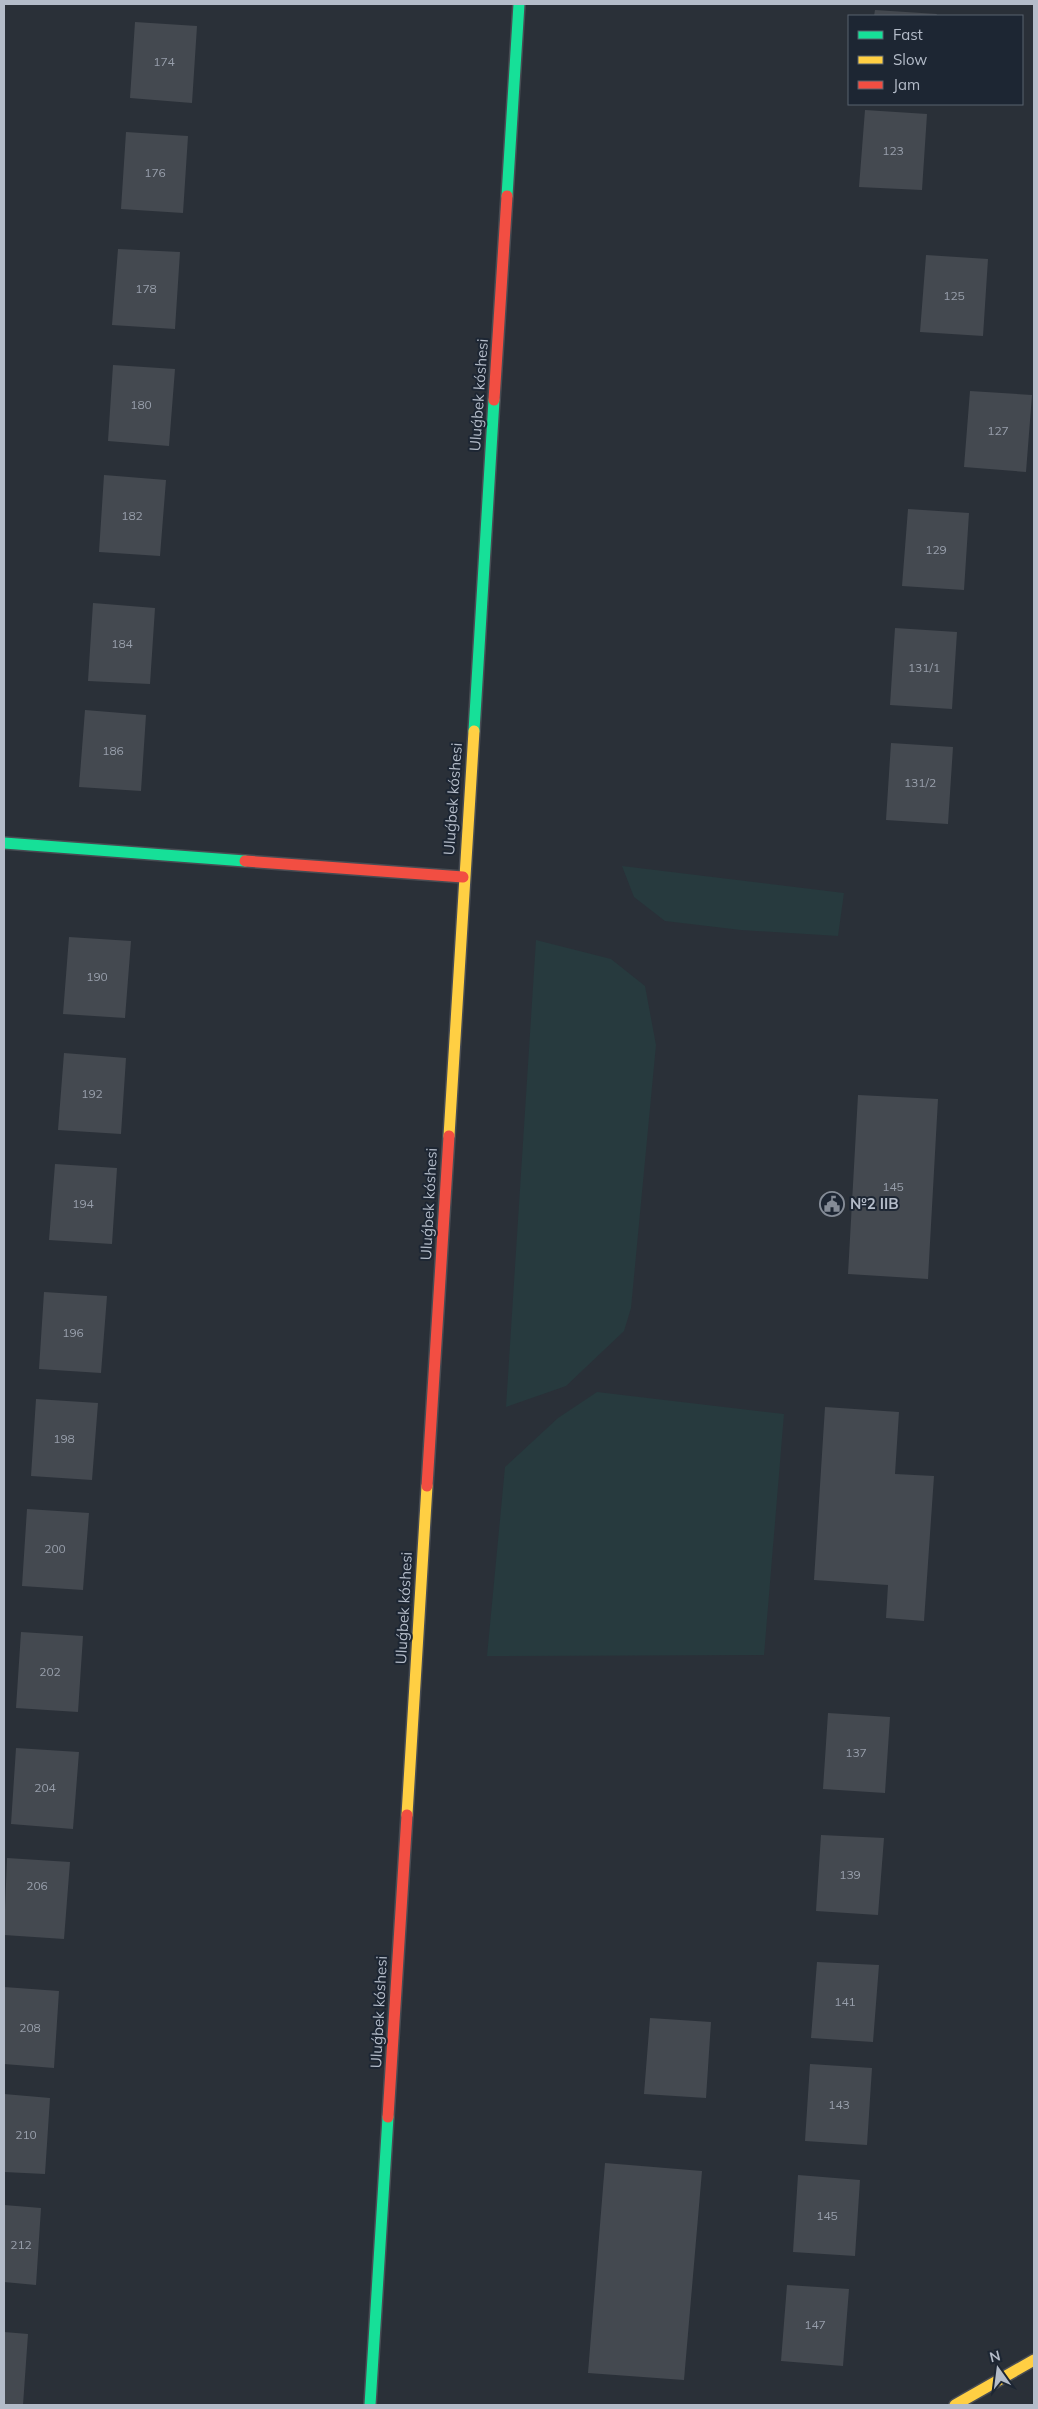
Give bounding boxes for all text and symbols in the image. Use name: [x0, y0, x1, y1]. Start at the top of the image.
legend: [848, 15, 1023, 105]
text: Fast: [893, 25, 923, 44]
text: Slow: [893, 50, 927, 69]
house number: 174: [153, 54, 175, 69]
text: Jam: [893, 75, 920, 94]
house number: 123: [882, 143, 904, 158]
house number: 176: [144, 165, 166, 180]
house number: 178: [135, 281, 157, 296]
house number: 125: [943, 288, 965, 303]
street label: Uluǵbek kóshesi: [465, 338, 492, 452]
house number: 180: [130, 397, 152, 412]
house number: 127: [987, 423, 1009, 438]
house number: 182: [121, 508, 143, 523]
house number: 129: [925, 542, 947, 557]
house number: 184: [111, 636, 133, 651]
house number: 131/1: [908, 660, 940, 675]
street label: Uluǵbek kóshesi: [439, 742, 466, 856]
house number: 186: [102, 743, 124, 758]
house number: 131/2: [904, 775, 936, 790]
house number: 190: [86, 969, 108, 984]
house number: 192: [81, 1086, 103, 1101]
street label: Uluǵbek kóshesi: [416, 1147, 441, 1261]
house number: 145: [882, 1179, 904, 1194]
public building icon: №2 IIB: [819, 1191, 845, 1217]
place label: №2 IIB: [850, 1194, 899, 1213]
house number: 194: [72, 1196, 94, 1211]
house number: 196: [62, 1325, 84, 1340]
house number: 198: [53, 1431, 75, 1446]
house number: 200: [44, 1541, 66, 1556]
street label: Uluǵbek kóshesi: [391, 1551, 416, 1665]
house number: 202: [39, 1664, 61, 1679]
house number: 137: [845, 1745, 867, 1760]
house number: 204: [34, 1780, 56, 1795]
house number: 139: [839, 1867, 861, 1882]
house number: 206: [26, 1878, 48, 1893]
street label: Uluǵbek kóshesi: [366, 1955, 391, 2069]
house number: 141: [834, 1994, 856, 2009]
house number: 208: [19, 2020, 41, 2035]
house number: 143: [828, 2097, 850, 2112]
house number: 210: [15, 2127, 37, 2142]
house number: 145: [816, 2208, 838, 2223]
house number: 212: [10, 2237, 32, 2252]
house number: 147: [804, 2317, 826, 2332]
north arrow: [973, 2344, 1023, 2394]
text: N: [988, 2346, 1002, 2366]

